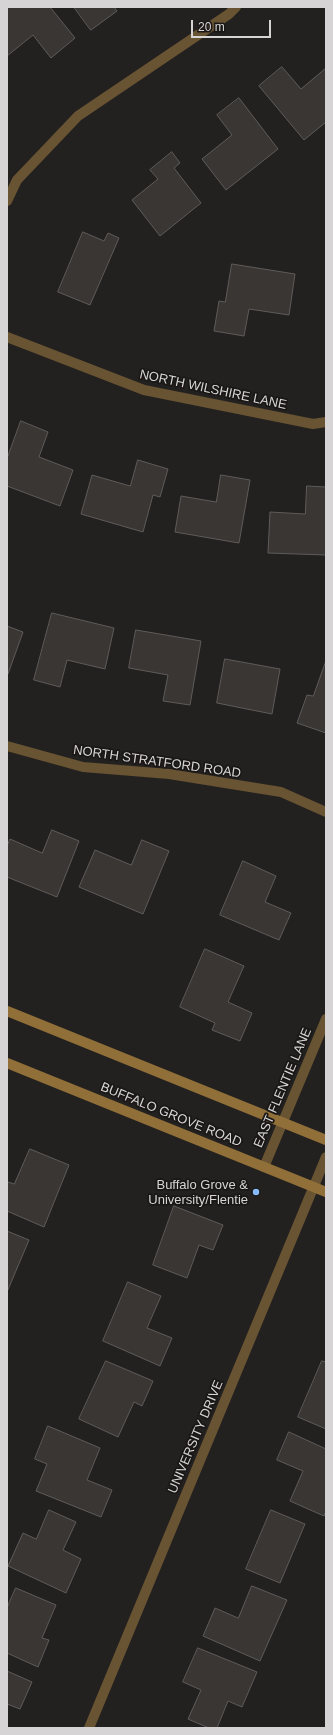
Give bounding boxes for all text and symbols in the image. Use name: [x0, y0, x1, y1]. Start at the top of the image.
scale bar: [193, 12, 273, 38]
text: 20 m: [198, 20, 225, 34]
street label: NORTH WILSHIRE LANE: [138, 367, 288, 413]
street label: NORTH STRATFORD ROAD: [72, 742, 242, 782]
street label: EAST FLENTIE LANE: [251, 1026, 315, 1150]
street label: BUFFALO GROVE ROAD: [98, 1079, 244, 1151]
place label: Buffalo Grove & University/Flentie: [148, 1177, 248, 1208]
marker: Buffalo Grove & University/Flentie: [251, 1187, 261, 1197]
street label: UNIVERSITY DRIVE: [165, 1378, 227, 1496]

